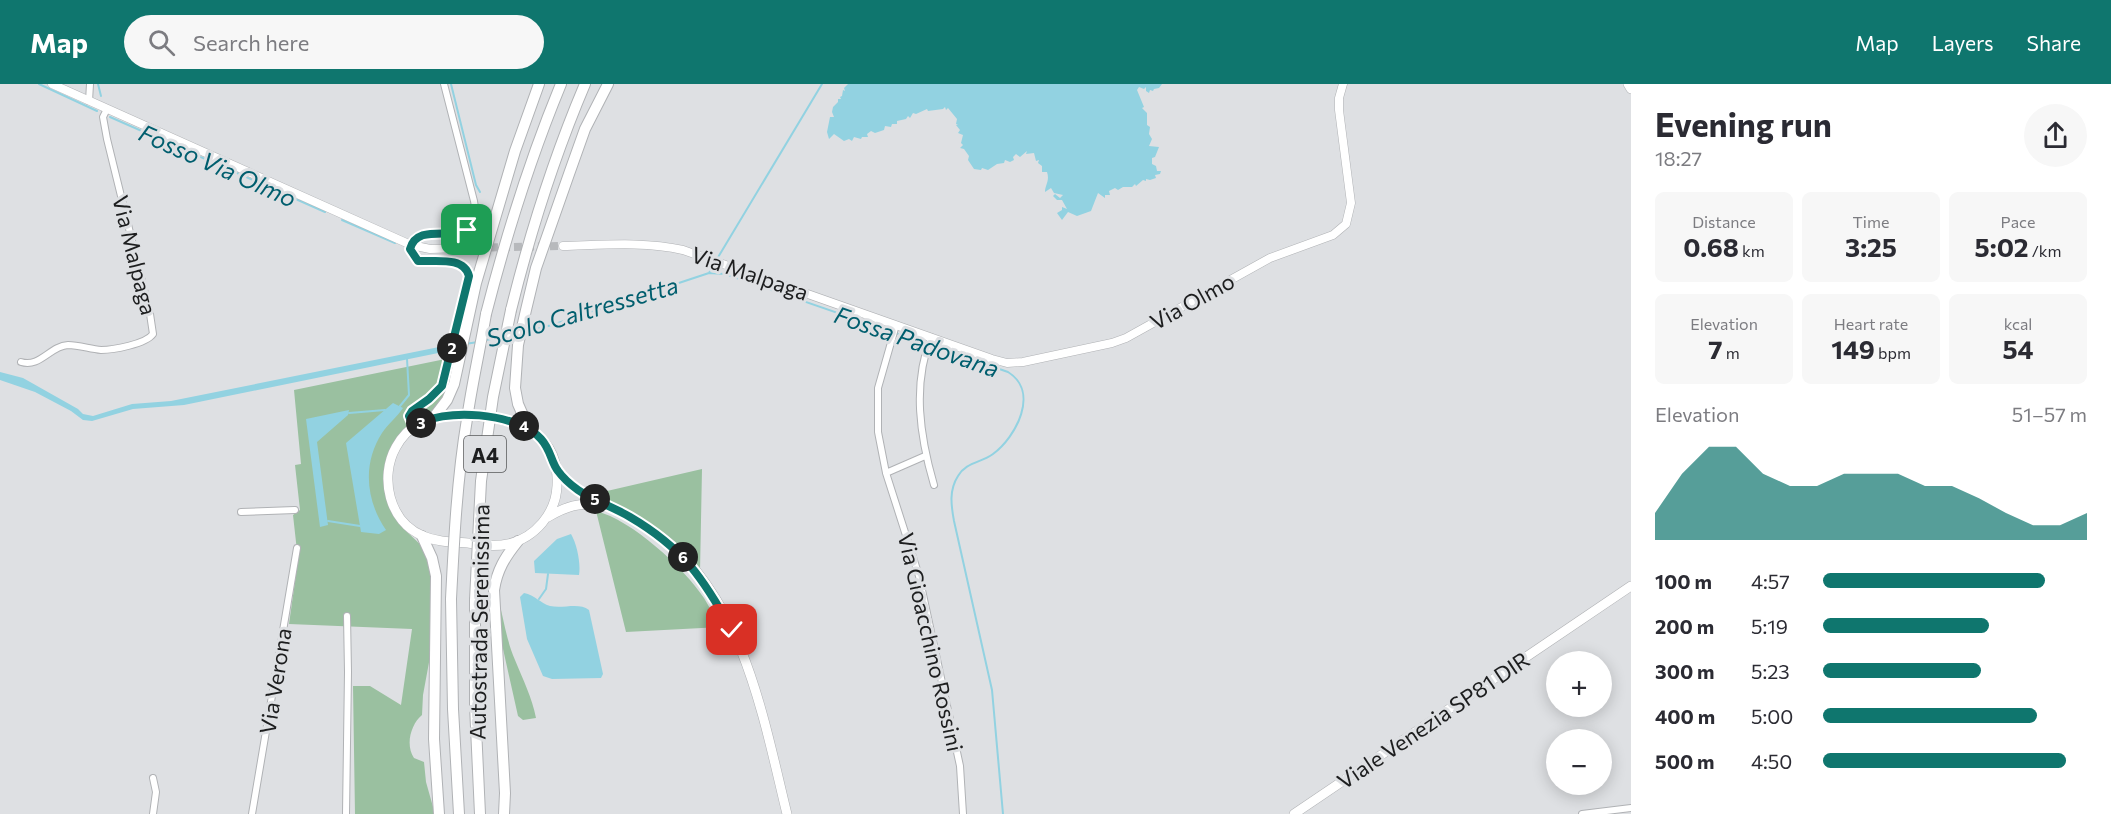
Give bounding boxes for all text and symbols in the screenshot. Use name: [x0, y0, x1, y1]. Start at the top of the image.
search box: [124, 15, 544, 69]
text: Map: [30, 25, 88, 59]
icon: search: [145, 26, 178, 59]
text: Search here: [193, 29, 309, 56]
text: Map: [1855, 30, 1899, 55]
text: Layers: [1932, 30, 1994, 55]
text: Share: [2027, 30, 2081, 55]
text: Evening run: [1655, 103, 1832, 144]
button: share: [2024, 104, 2087, 167]
water label: Fosso Via Olmo: [135, 117, 301, 213]
text: 18:27: [1655, 146, 1702, 170]
street label: Via Malpaga: [107, 192, 163, 318]
pin: [441, 204, 492, 255]
text: Distance: [1692, 212, 1756, 231]
text: Time: [1853, 212, 1889, 231]
text: Pace: [2001, 212, 2035, 231]
icon: arrive: [450, 213, 483, 246]
text: 0.68: [1683, 231, 1739, 262]
text: 3:25: [1845, 231, 1897, 262]
text: 5:02: [1975, 231, 2029, 262]
street label: Via Malpaga: [688, 240, 812, 306]
text: km: [1739, 241, 1765, 260]
text: /km: [2029, 241, 2061, 260]
street label: Via Olmo: [1145, 267, 1239, 335]
water label: Scolo Caltressetta: [483, 270, 681, 352]
water label: Fossa Padovana: [831, 299, 1003, 383]
text: Elevation: [1690, 314, 1758, 333]
text: Heart rate: [1834, 314, 1908, 333]
text: kcal: [2004, 314, 2032, 333]
pin: 2: [437, 333, 467, 363]
text: 7: [1708, 333, 1723, 364]
text: 149: [1831, 333, 1875, 364]
text: 54: [2002, 333, 2034, 364]
text: 2: [447, 338, 457, 357]
text: m: [1723, 343, 1740, 362]
text: bpm: [1875, 343, 1911, 362]
text: Elevation: [1655, 402, 1740, 426]
text: 51–57 m: [2012, 402, 2087, 426]
pin: 3: [406, 408, 436, 438]
pin: 4: [509, 411, 539, 441]
text: 3: [416, 413, 426, 432]
text: 4: [519, 416, 529, 435]
road number: A4: [464, 436, 506, 472]
pin: 5: [580, 484, 610, 514]
text: 5: [590, 489, 600, 508]
street label: Autostrada Serenissima: [463, 504, 495, 740]
street label: Via Gioacchino Rossini: [893, 530, 969, 754]
pin: 6: [668, 542, 698, 572]
text: 6: [678, 547, 688, 566]
text: 100 m: [1655, 569, 1712, 593]
text: 4:57: [1751, 569, 1790, 593]
pin: [706, 604, 757, 655]
icon: check: [715, 613, 748, 646]
text: 200 m: [1655, 614, 1714, 638]
text: 5:19: [1751, 614, 1788, 638]
street label: Via Verona: [253, 626, 297, 736]
street label: Viale Venezia SP81 DIR: [1332, 645, 1534, 794]
map controls: [1546, 651, 1612, 795]
button: +: [1546, 651, 1612, 717]
text: 300 m: [1655, 659, 1715, 683]
text: 5:23: [1751, 659, 1790, 683]
text: 400 m: [1655, 704, 1715, 728]
text: 5:00: [1751, 704, 1793, 728]
button: −: [1546, 729, 1612, 795]
text: 500 m: [1655, 749, 1715, 773]
text: 4:50: [1751, 749, 1792, 773]

